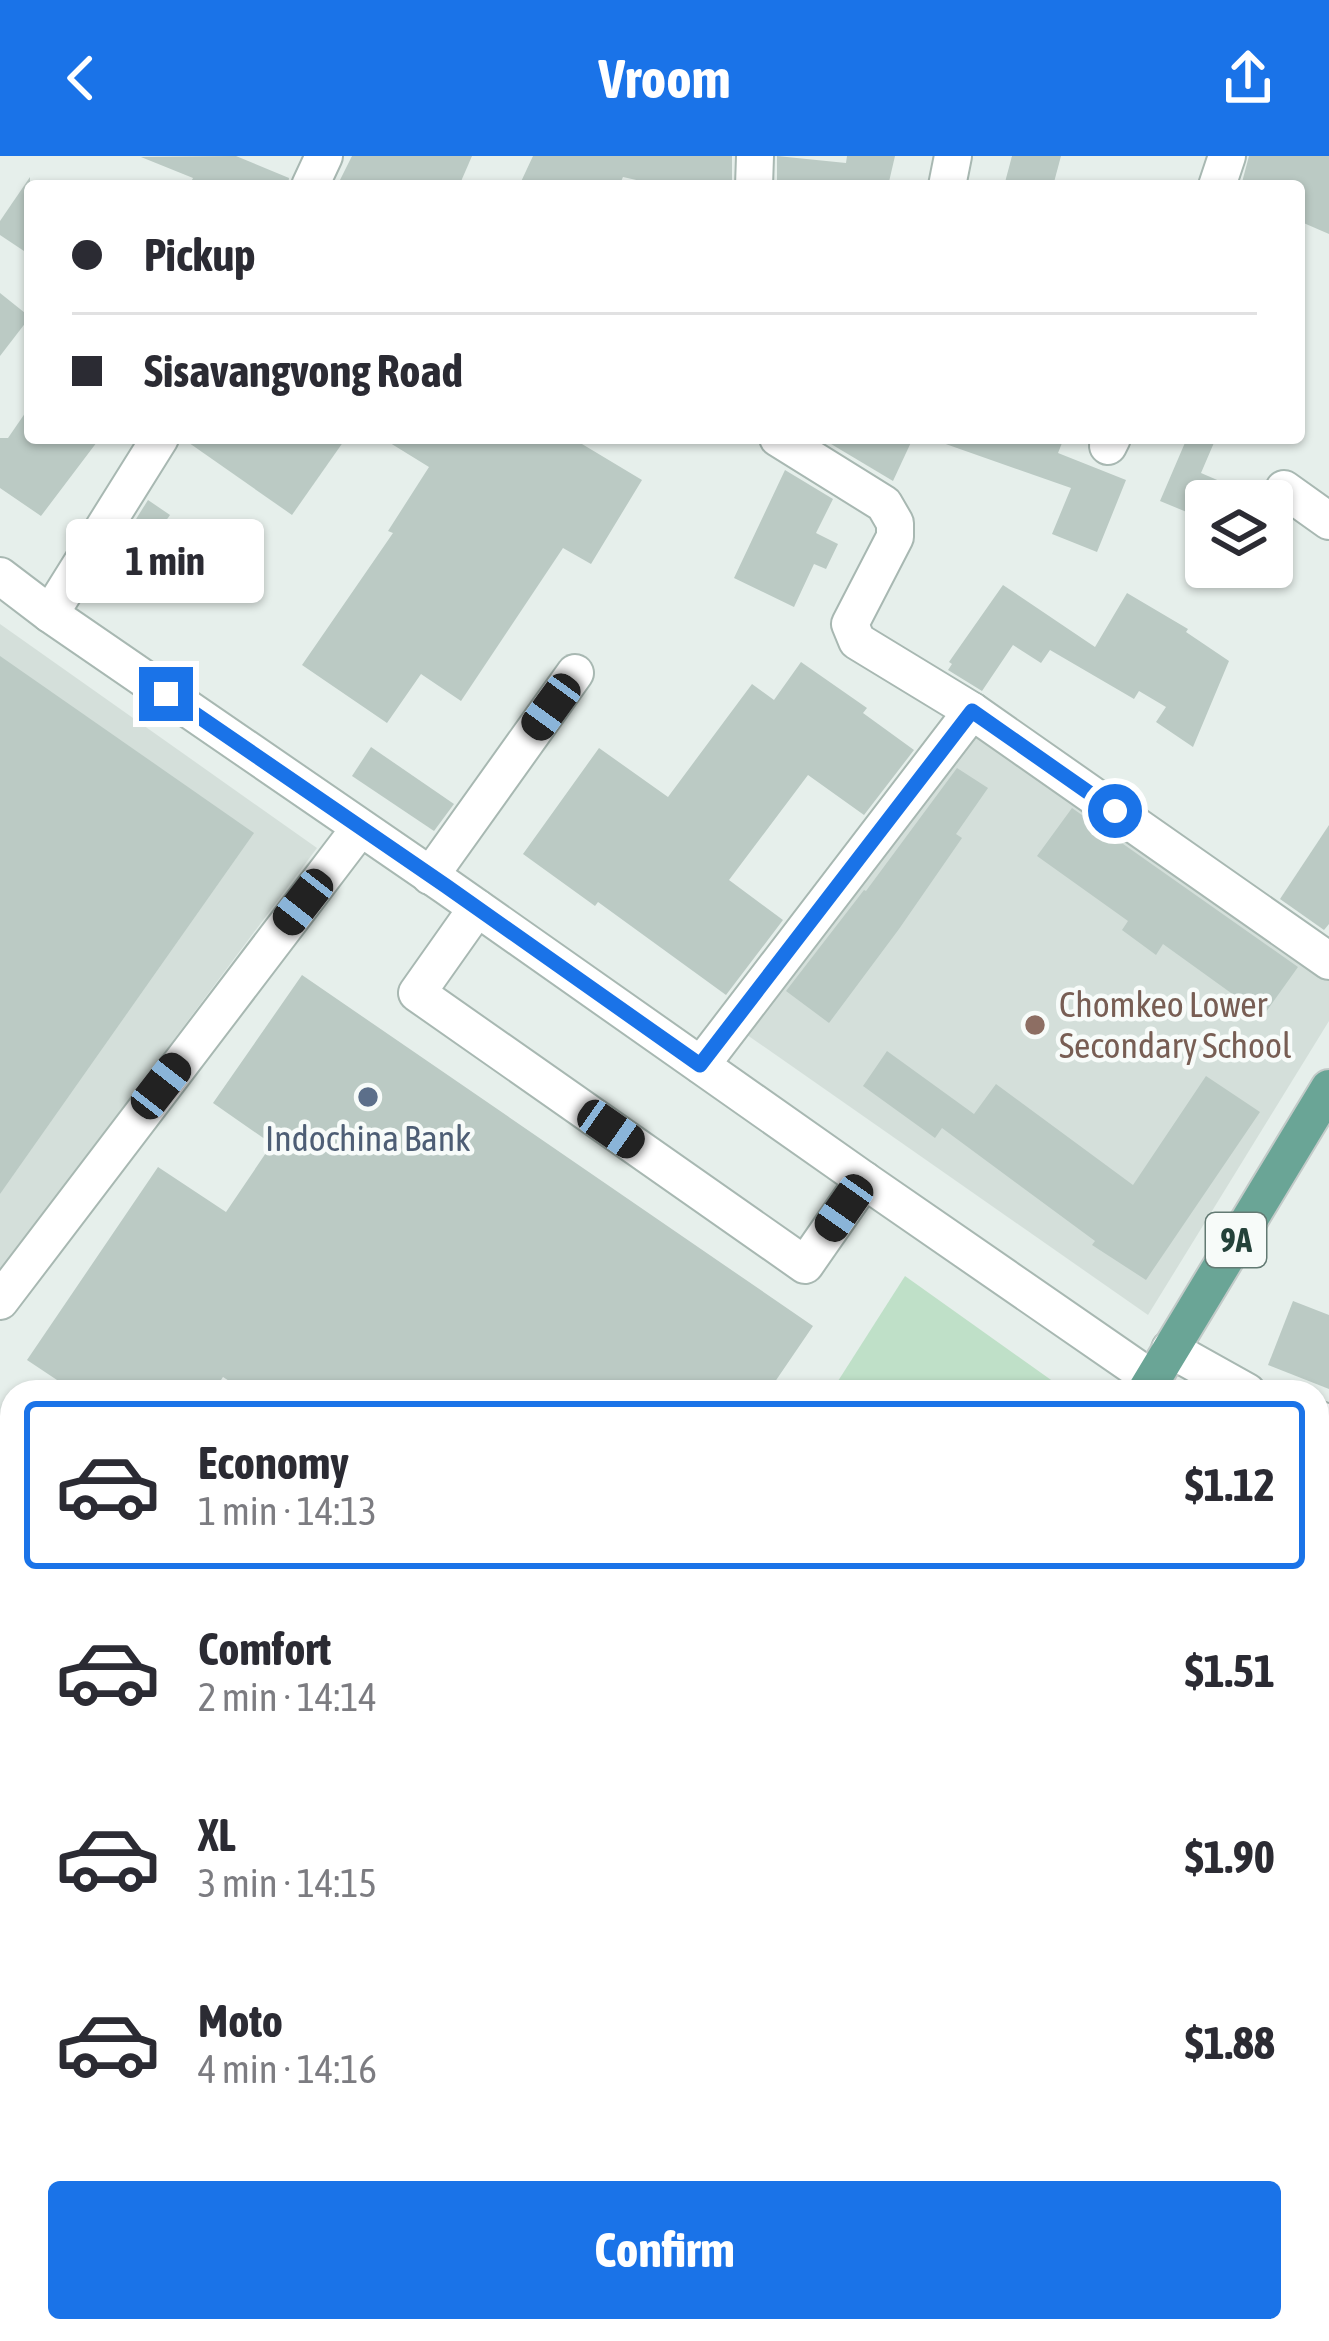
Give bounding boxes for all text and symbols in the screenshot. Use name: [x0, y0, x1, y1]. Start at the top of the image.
icon: back: [48, 45, 114, 111]
icon: share: [1215, 45, 1281, 111]
text: Vroom: [598, 48, 731, 109]
text: Pickup: [144, 229, 255, 281]
text: Sisavangvong Road: [144, 345, 463, 397]
map controls: [1185, 480, 1293, 588]
button: layers: [1185, 480, 1293, 588]
callout: 1 min: [67, 520, 265, 604]
text: 1 min: [125, 539, 205, 583]
route end: [139, 667, 193, 721]
car: [515, 667, 587, 747]
route start: [1088, 784, 1142, 838]
car: [267, 863, 339, 941]
place label: Chomkeo Lower Secondary School: [1059, 983, 1292, 1066]
marker: Chomkeo Lower Secondary School: [1022, 1012, 1048, 1038]
car: [125, 1047, 197, 1125]
marker: Indochina Bank: [355, 1084, 381, 1110]
car: [571, 1094, 651, 1164]
place label: Indochina Bank: [265, 1117, 471, 1159]
car: [809, 1168, 879, 1248]
road number: 9A: [1206, 1213, 1266, 1267]
icon: car: [54, 1431, 162, 1539]
text: Economy: [198, 1437, 349, 1489]
text: $1.12: [1185, 1459, 1275, 1511]
text: 1 min · 14:13: [198, 1489, 377, 1533]
icon: car: [54, 1617, 162, 1725]
text: Comfort: [198, 1623, 331, 1675]
text: $1.51: [1185, 1645, 1275, 1697]
text: 2 min · 14:14: [198, 1675, 377, 1719]
icon: car: [54, 1803, 162, 1911]
text: XL: [198, 1809, 236, 1861]
text: $1.90: [1185, 1831, 1275, 1883]
text: 3 min · 14:15: [198, 1861, 377, 1905]
icon: car: [54, 1989, 162, 2097]
text: Moto: [198, 1995, 283, 2047]
text: $1.88: [1185, 2017, 1275, 2069]
text: 4 min · 14:16: [198, 2047, 377, 2091]
button: Confirm: [48, 2181, 1281, 2319]

